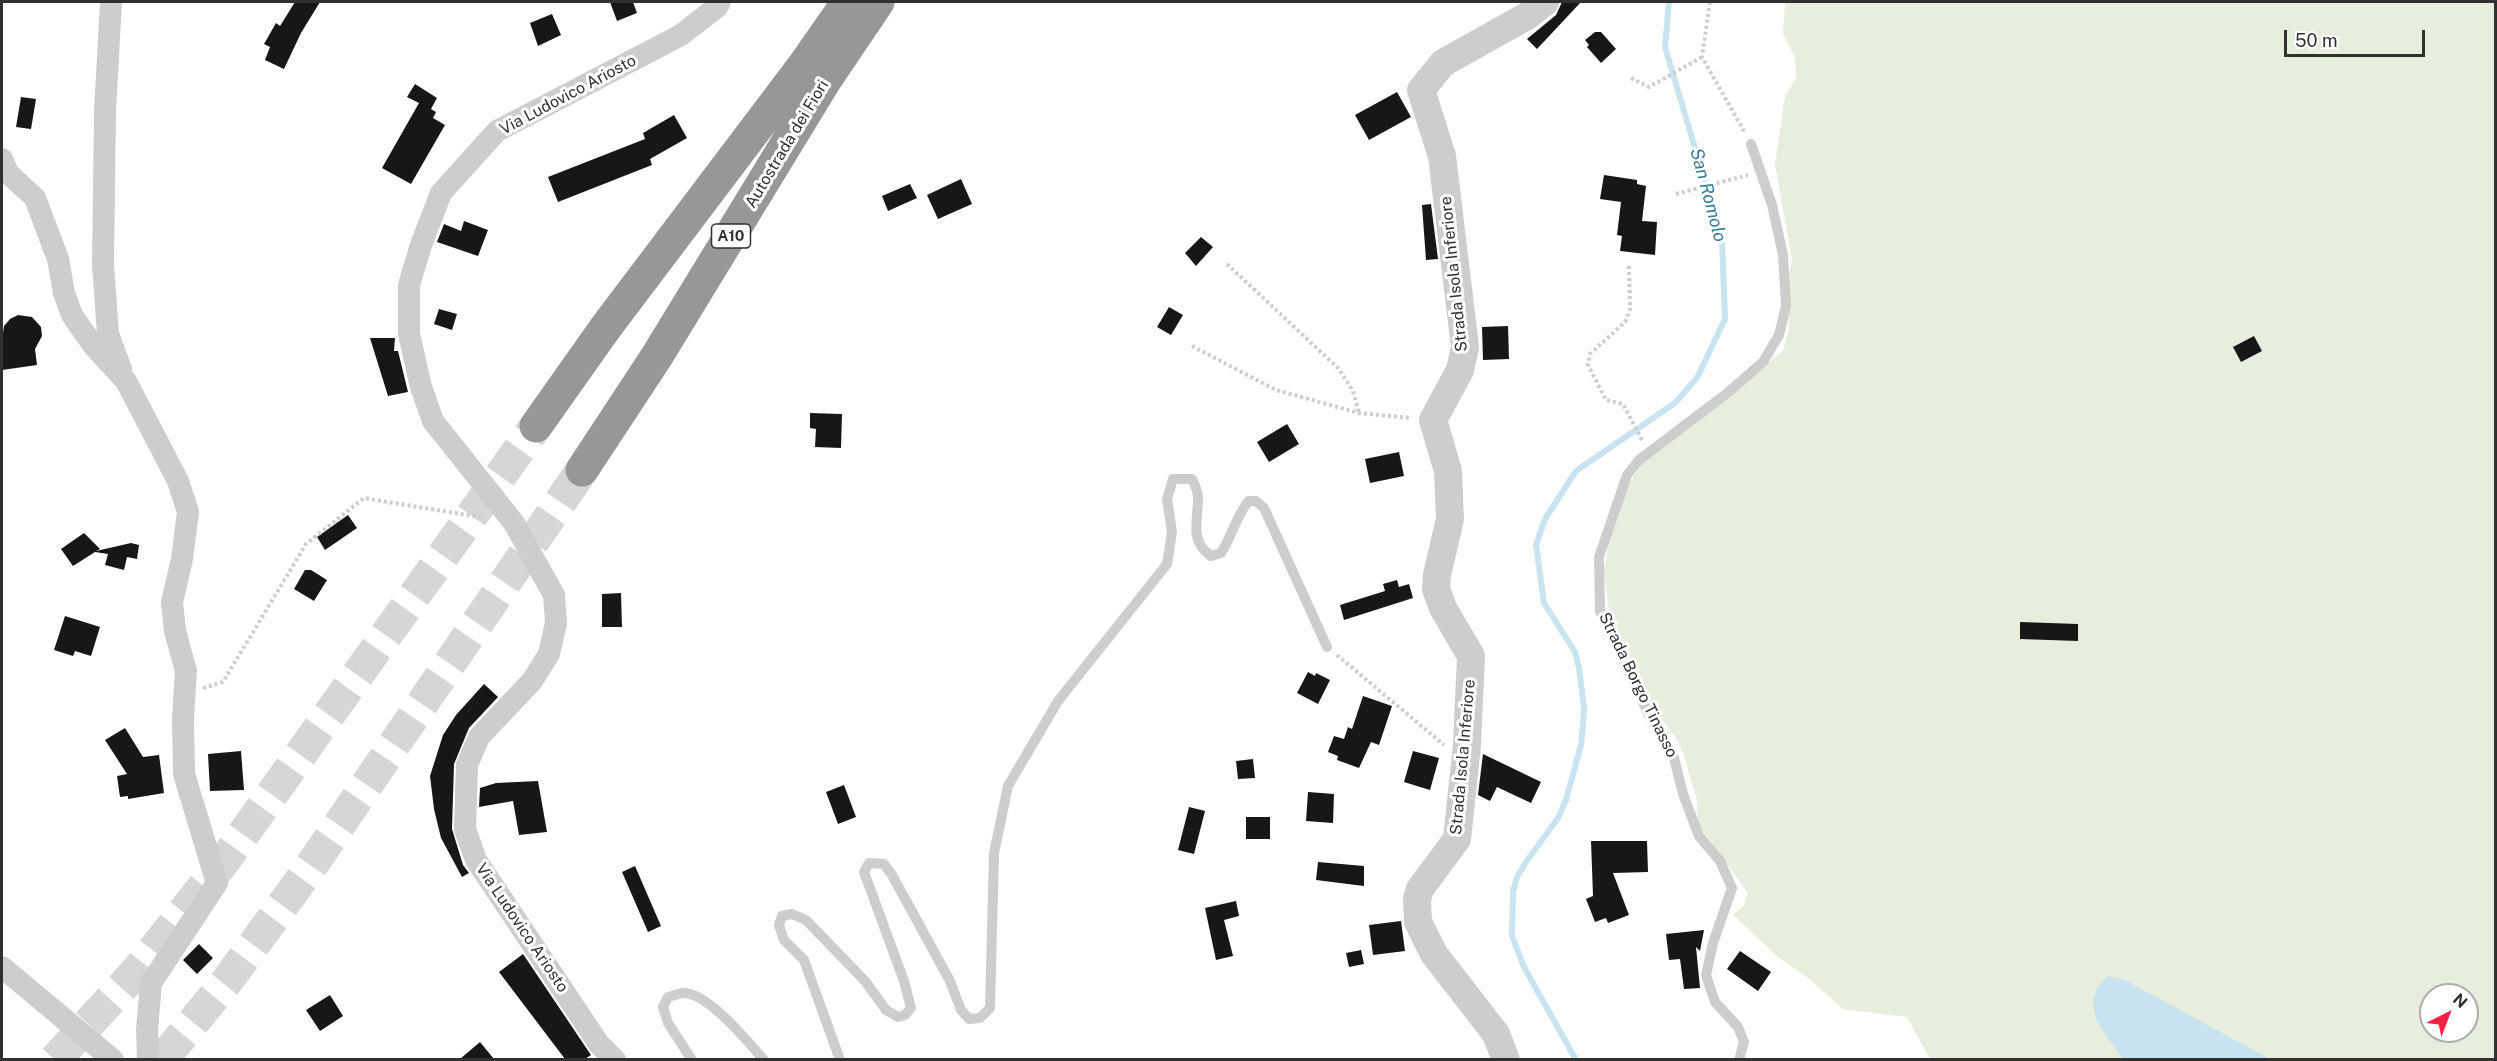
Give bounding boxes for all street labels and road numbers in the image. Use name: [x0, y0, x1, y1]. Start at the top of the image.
street label: Via Ludovico Ariosto: [497, 51, 639, 139]
street label: Autostrada dei Fiori: [741, 77, 833, 211]
street label: Strada Isola Inferiore: [1436, 195, 1472, 353]
road number: A10: [712, 224, 750, 248]
street label: Strada Borgo Tinasso: [1595, 609, 1681, 761]
street label: Strada Isola Inferiore: [1447, 678, 1479, 836]
street label: Via Ludovico Ariosto: [472, 860, 572, 996]

